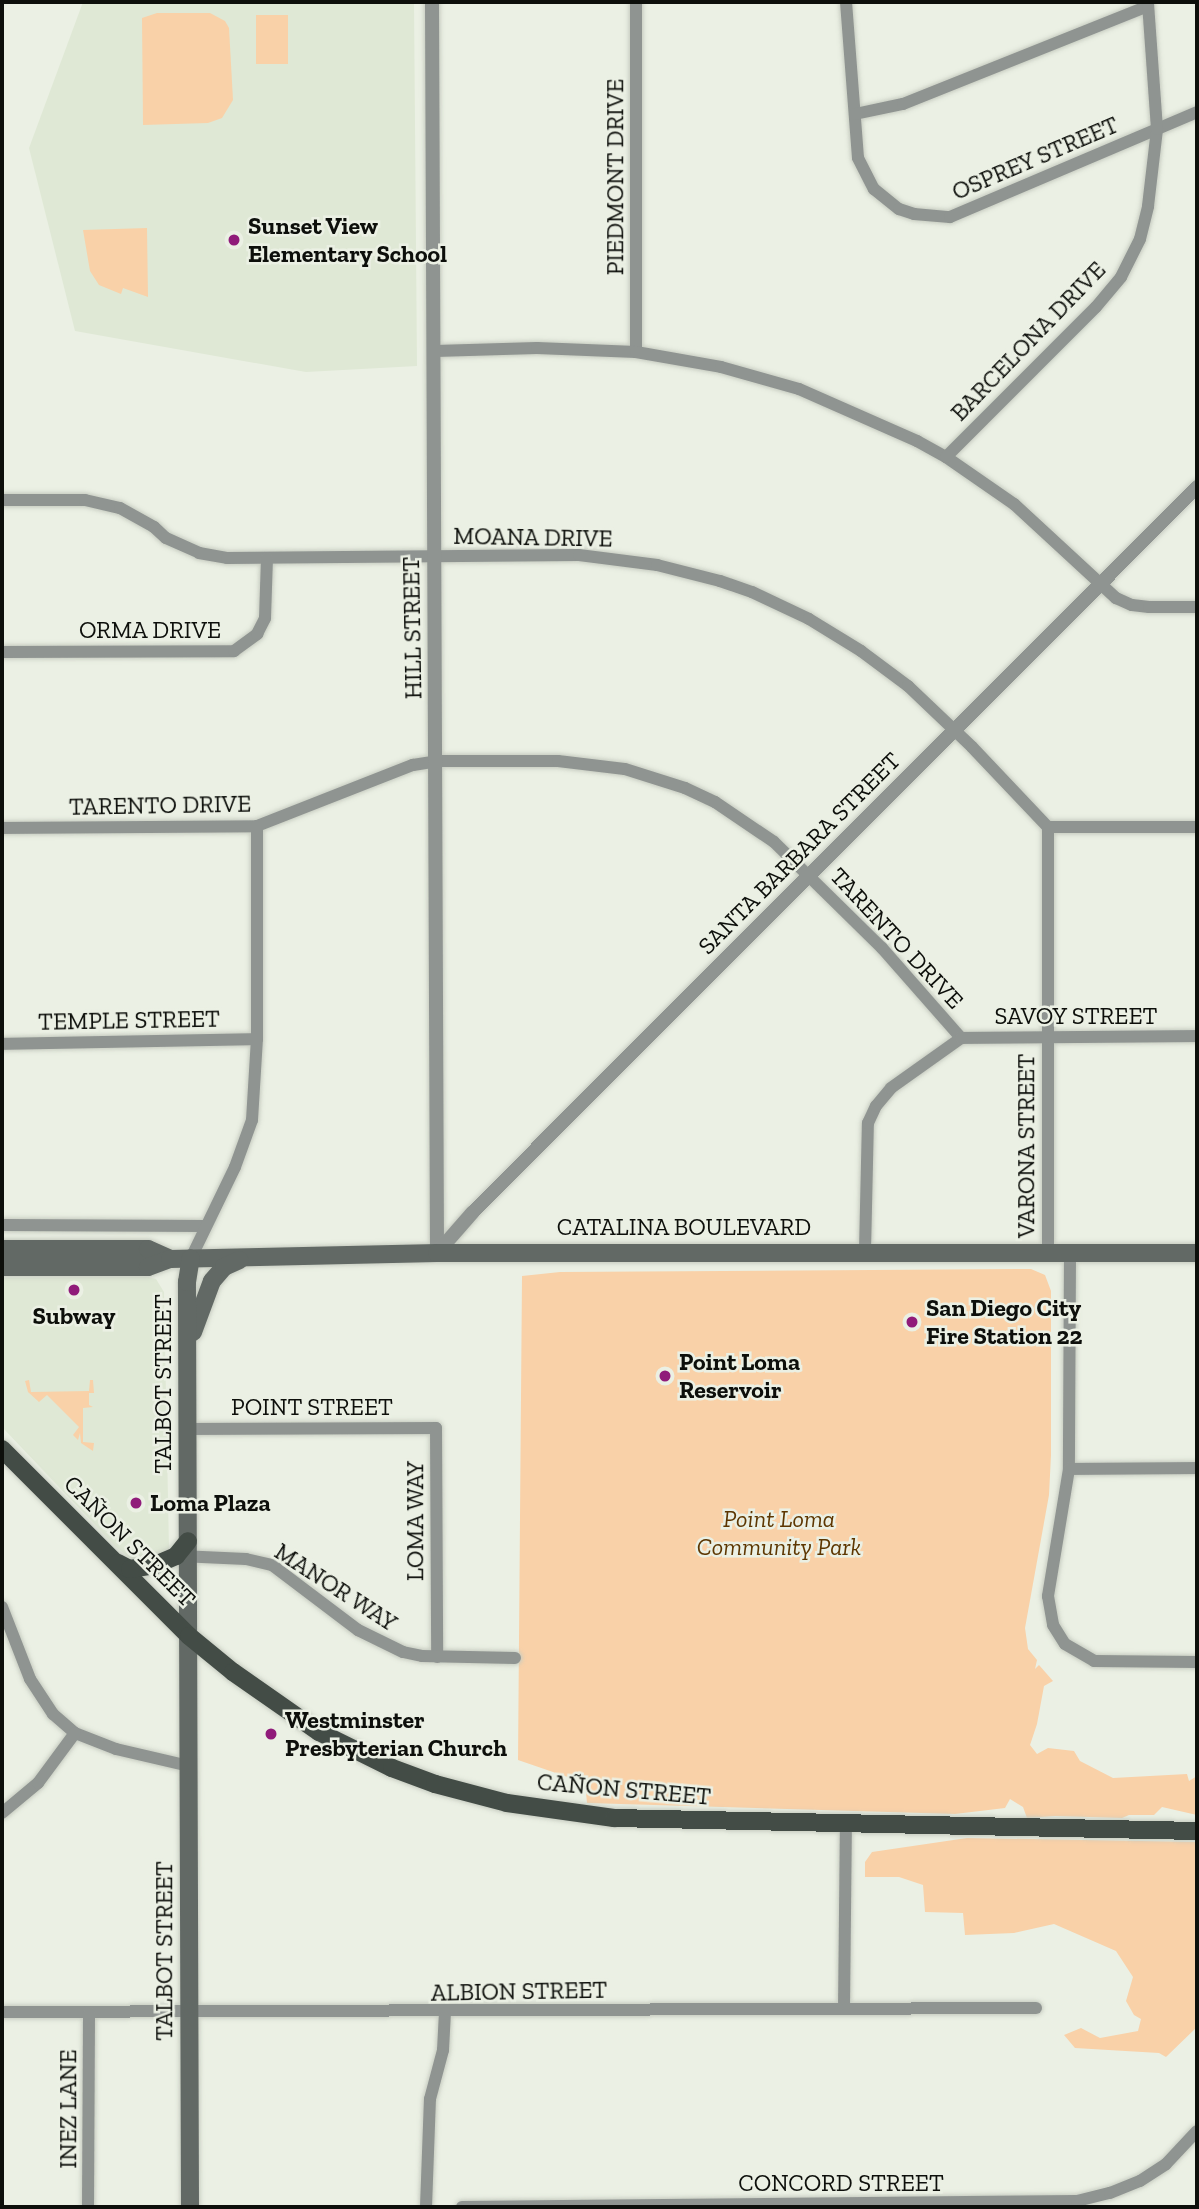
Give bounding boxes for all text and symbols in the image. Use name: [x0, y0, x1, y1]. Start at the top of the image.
street label: PIEDMONT DRIVE: [601, 78, 629, 276]
street label: OSPREY STREET: [947, 110, 1123, 206]
place label: Sunset View Elementary School: [248, 212, 448, 268]
marker: Sunset View Elementary School: [226, 232, 242, 248]
street label: BARCELONA DRIVE: [944, 255, 1112, 427]
street label: MOANA DRIVE: [453, 521, 613, 553]
street label: HILL STREET: [396, 556, 428, 700]
street label: ORMA DRIVE: [79, 616, 221, 644]
street label: SANTA BARBARA STREET: [691, 745, 907, 961]
street label: TARENTO DRIVE: [69, 789, 251, 821]
street label: TARENTO DRIVE: [824, 862, 970, 1014]
street label: SAVOY STREET: [994, 1002, 1158, 1030]
street label: TEMPLE STREET: [38, 1004, 220, 1036]
street label: VARONA STREET: [1012, 1053, 1040, 1239]
street label: CATALINA BOULEVARD: [556, 1213, 812, 1241]
marker: Subway: [66, 1282, 82, 1298]
street label: TALBOT STREET: [149, 1294, 177, 1474]
place label: San Diego City Fire Station 22: [926, 1294, 1082, 1350]
place label: Subway: [32, 1302, 116, 1330]
marker: San Diego City Fire Station 22: [904, 1314, 920, 1330]
place label: Point Loma Reservoir: [679, 1348, 800, 1404]
marker: Point Loma Reservoir: [657, 1368, 673, 1384]
street label: POINT STREET: [231, 1393, 393, 1421]
street label: LOMA WAY: [401, 1460, 429, 1582]
street label: CAÑON STREET: [58, 1469, 202, 1613]
place label: Loma Plaza: [150, 1489, 271, 1517]
marker: Loma Plaza: [128, 1495, 144, 1511]
park label: Point Loma Community Park: [697, 1505, 861, 1561]
street label: MANOR WAY: [269, 1537, 403, 1637]
place label: Westminster Presbyterian Church: [285, 1706, 507, 1762]
marker: Westminster Presbyterian Church: [263, 1726, 279, 1742]
street label: CAÑON STREET: [536, 1767, 712, 1811]
street label: TALBOT STREET: [150, 1861, 178, 2041]
street label: ALBION STREET: [431, 1975, 607, 2007]
street label: INEZ LANE: [54, 2049, 82, 2169]
street label: CONCORD STREET: [738, 2169, 944, 2197]

